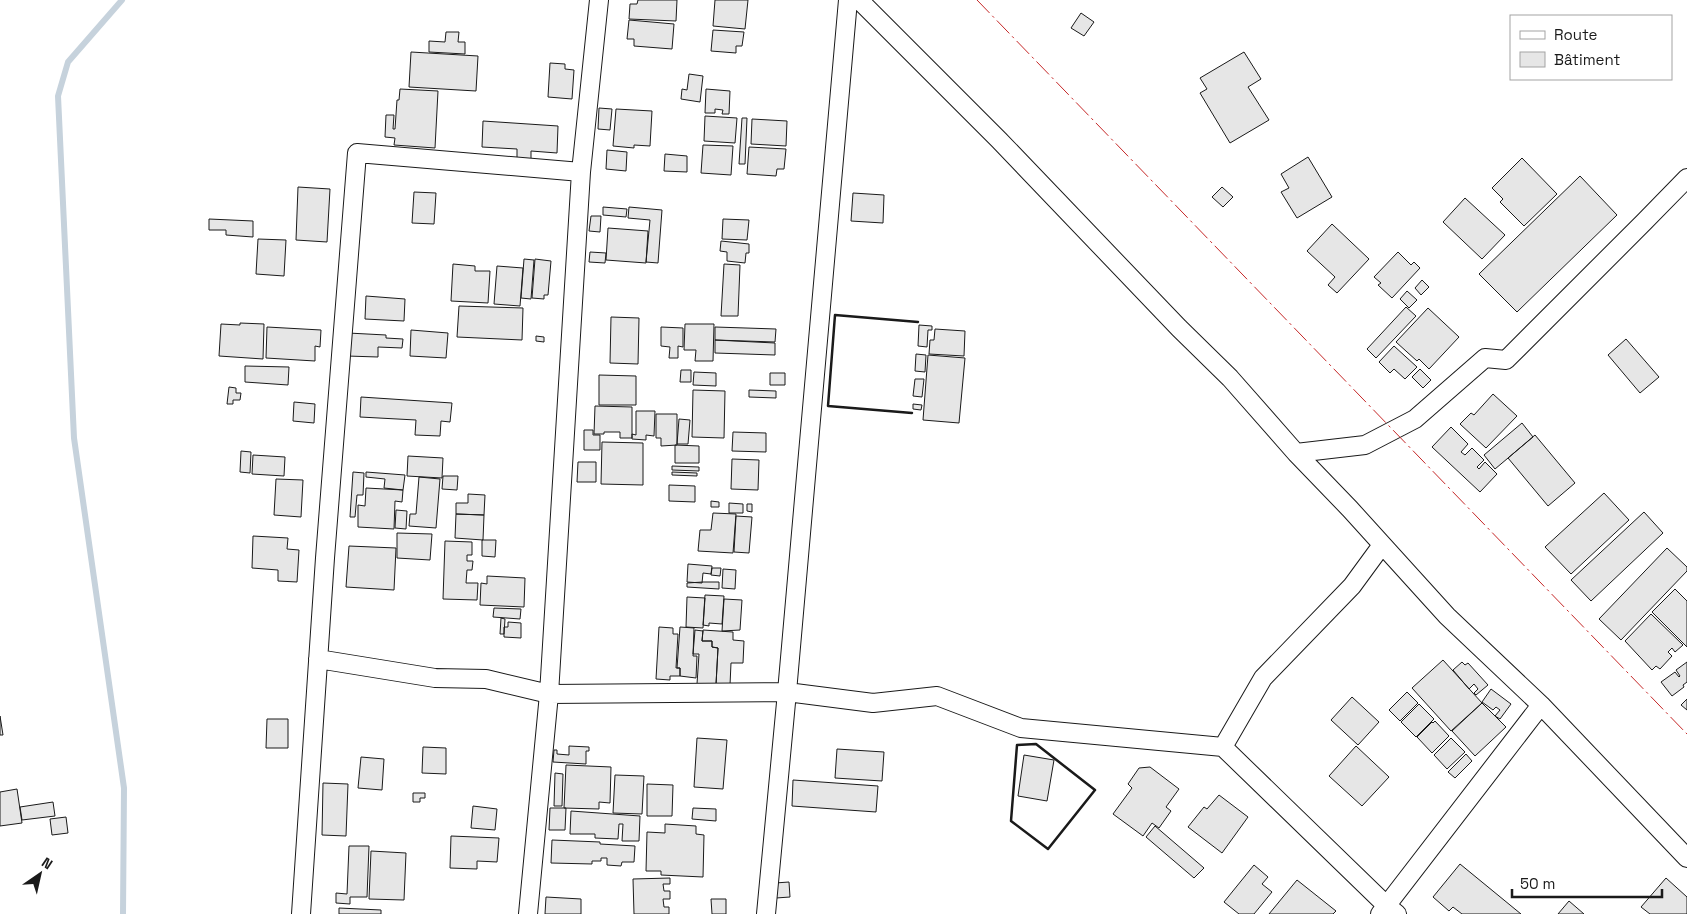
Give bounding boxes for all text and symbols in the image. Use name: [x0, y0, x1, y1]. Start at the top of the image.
legend: [1510, 15, 1672, 80]
text: Route: [1554, 25, 1598, 44]
text: Bâtiment: [1554, 50, 1620, 69]
north arrow: [15, 849, 65, 899]
text: N: [38, 853, 56, 873]
scale bar: [1512, 866, 1662, 898]
text: 50 m: [1520, 874, 1555, 893]

